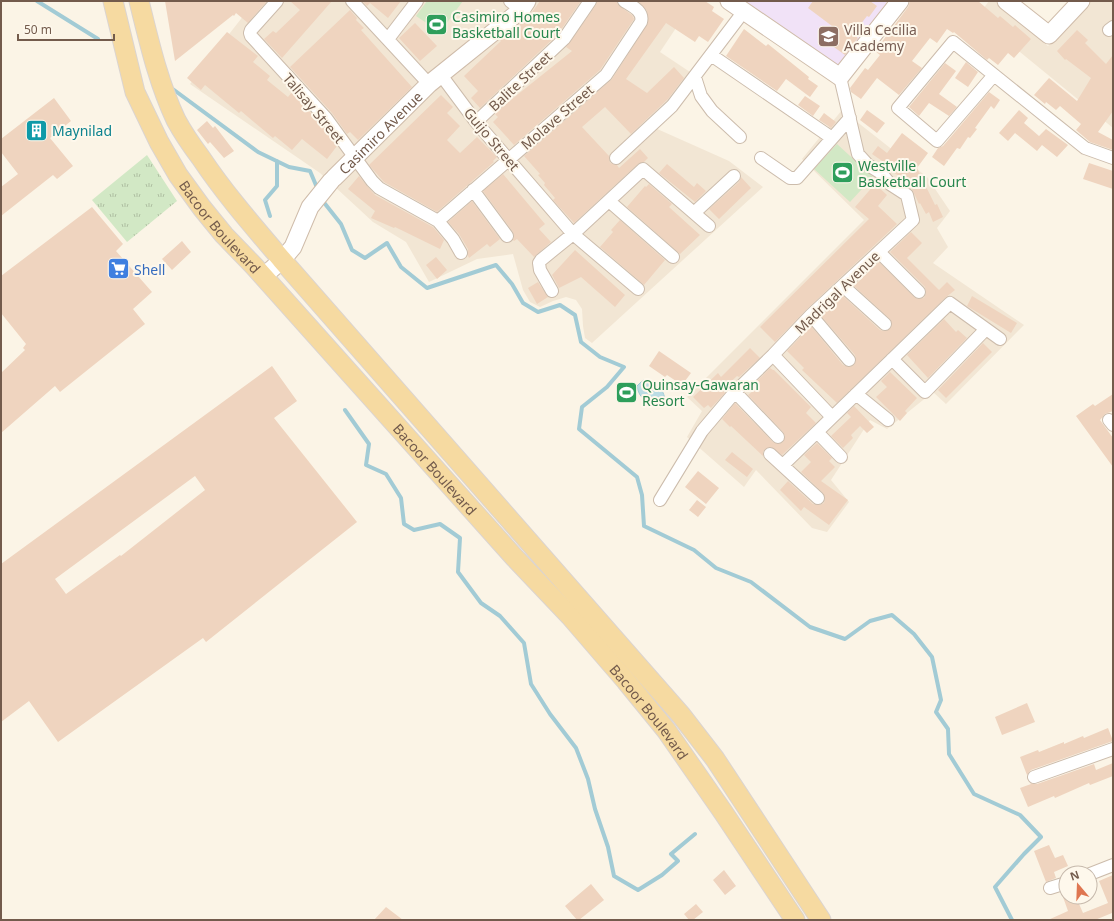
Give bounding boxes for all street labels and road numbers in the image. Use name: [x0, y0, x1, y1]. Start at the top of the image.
street label: Balite Street: [484, 47, 556, 115]
street label: Talisay Street: [279, 69, 349, 147]
street label: Molave Street: [517, 80, 597, 154]
street label: Casimiro Avenue: [334, 87, 426, 178]
street label: Guijo Street: [460, 103, 524, 175]
street label: Bacoor Boulevard: [175, 176, 265, 277]
street label: Madrigal Avenue: [790, 246, 884, 338]
street label: Bacoor Boulevard: [389, 419, 481, 519]
street label: Bacoor Boulevard: [606, 660, 693, 763]

